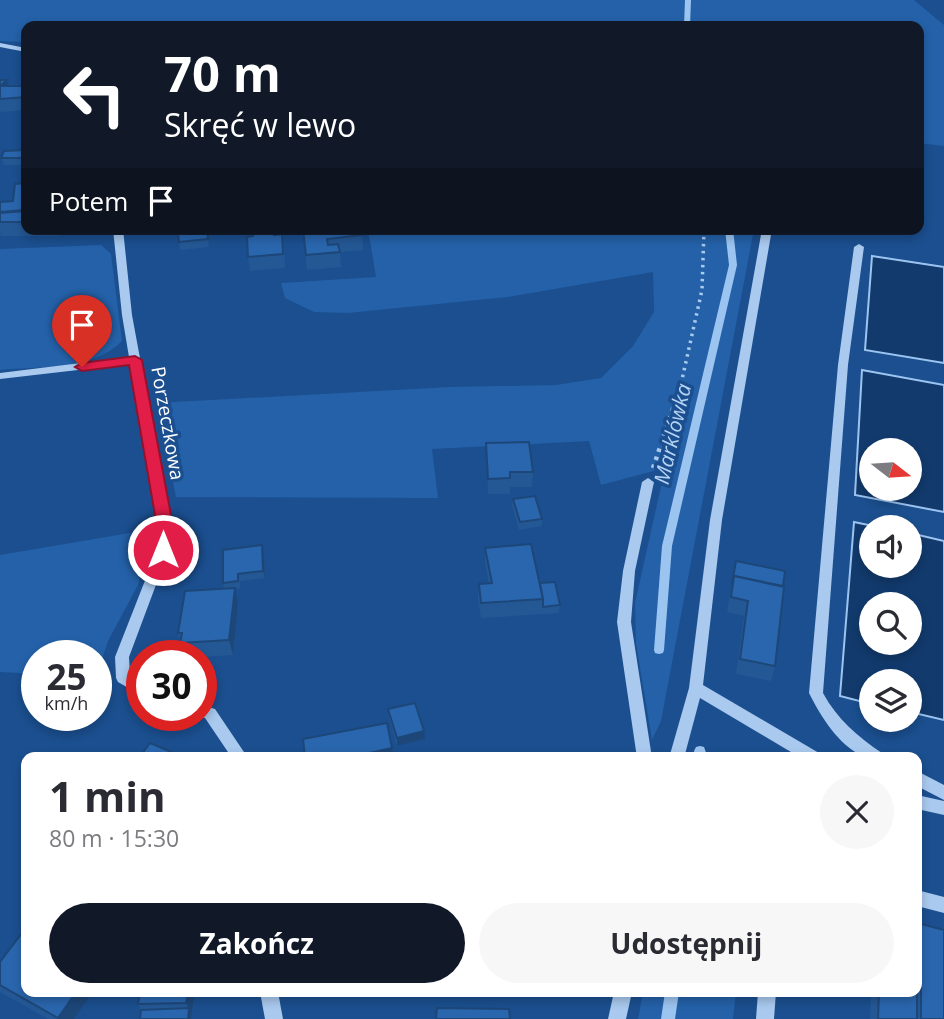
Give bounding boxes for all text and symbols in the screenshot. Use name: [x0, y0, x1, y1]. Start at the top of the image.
text: 70 m: [164, 40, 281, 106]
icon: left: [49, 49, 140, 140]
text: Skręć w lewo: [164, 103, 356, 146]
icon: arrive: [142, 182, 180, 220]
text: Potem: [49, 183, 128, 219]
pin: [52, 295, 112, 367]
icon: arrive: [63, 306, 101, 344]
street label: Porzeczkowa: [145, 364, 191, 482]
water label: Marklówka: [647, 381, 697, 487]
north arrow: [859, 438, 922, 500]
map controls: [859, 438, 922, 732]
position arrow: [126, 513, 200, 587]
button: sound: [859, 515, 922, 578]
button: search: [859, 592, 922, 655]
speed limit sign: 30: [126, 640, 217, 731]
text: 25: [46, 653, 87, 700]
button: layers: [859, 669, 922, 732]
text: km/h: [45, 691, 88, 715]
text: 1 min: [49, 767, 166, 824]
button: close: [820, 775, 894, 849]
text: 80 m · 15:30: [49, 822, 179, 854]
button: Zakończ: [49, 903, 465, 983]
button: Udostępnij: [479, 903, 894, 983]

